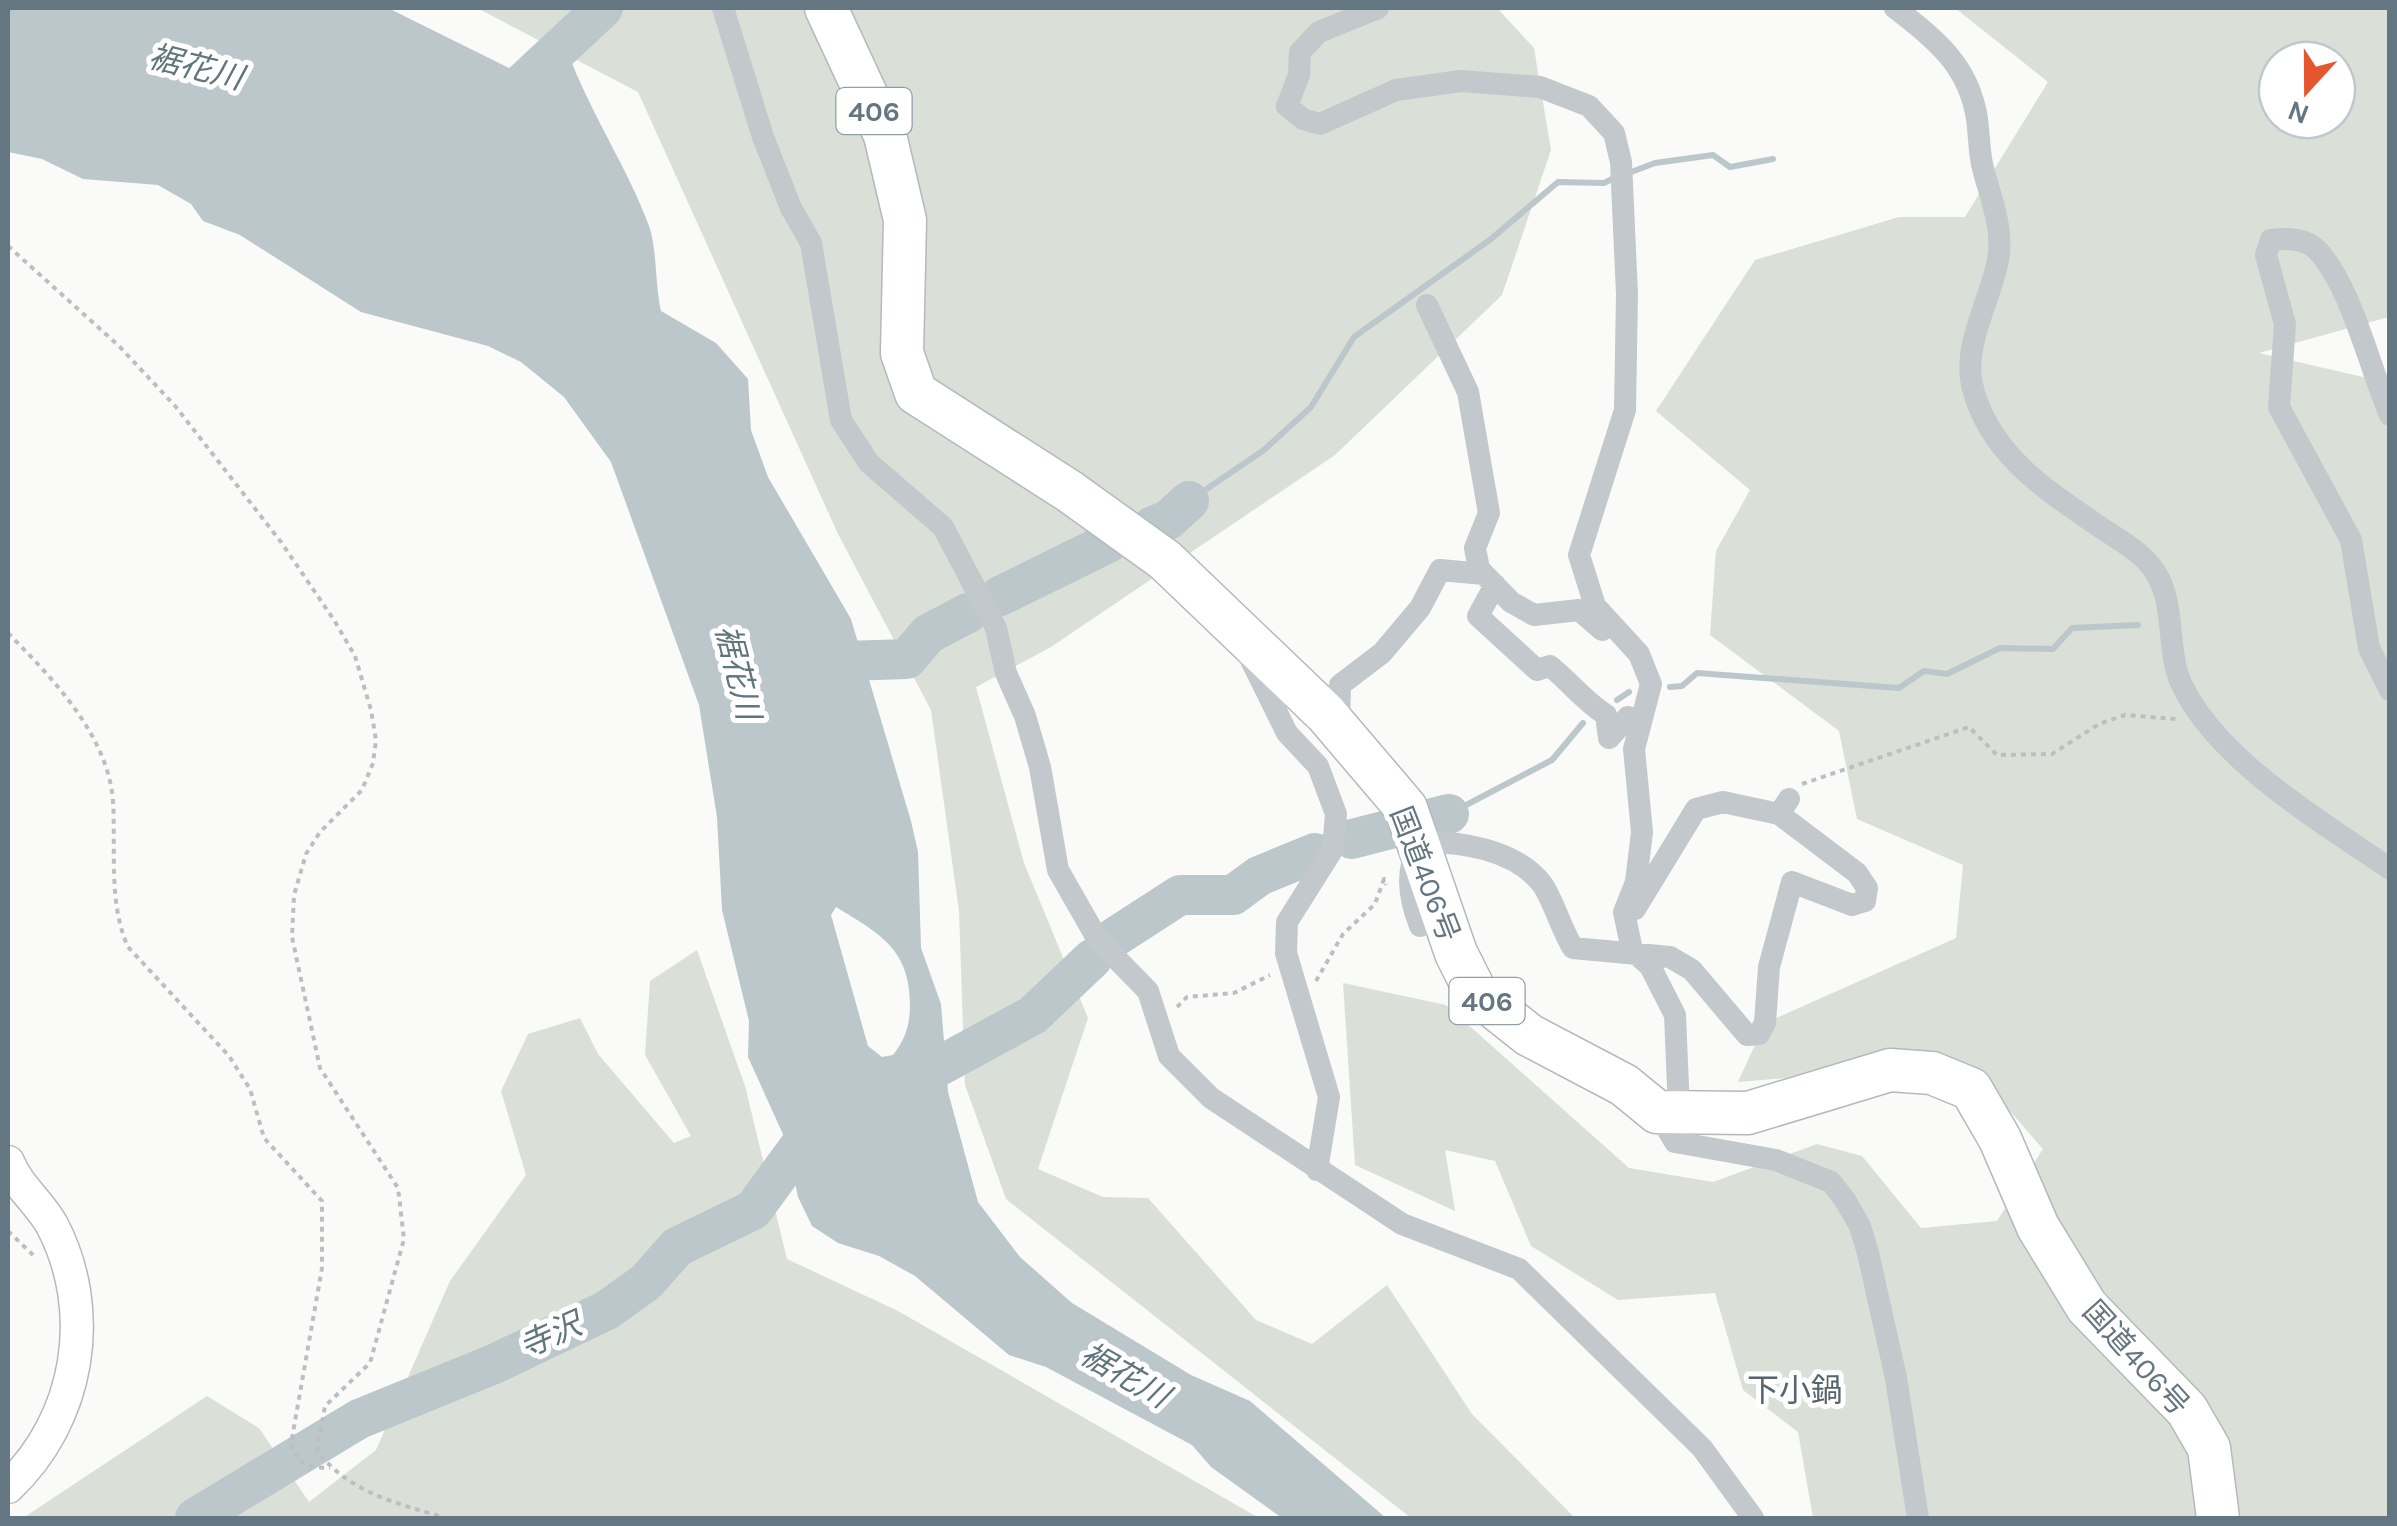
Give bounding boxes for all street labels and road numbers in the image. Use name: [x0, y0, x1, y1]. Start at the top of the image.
road number: 406: [836, 88, 912, 134]
street label: 国道406号: [1383, 801, 1467, 947]
road number: 406: [1450, 978, 1524, 1024]
street label: 国道406号: [2075, 1293, 2197, 1423]

